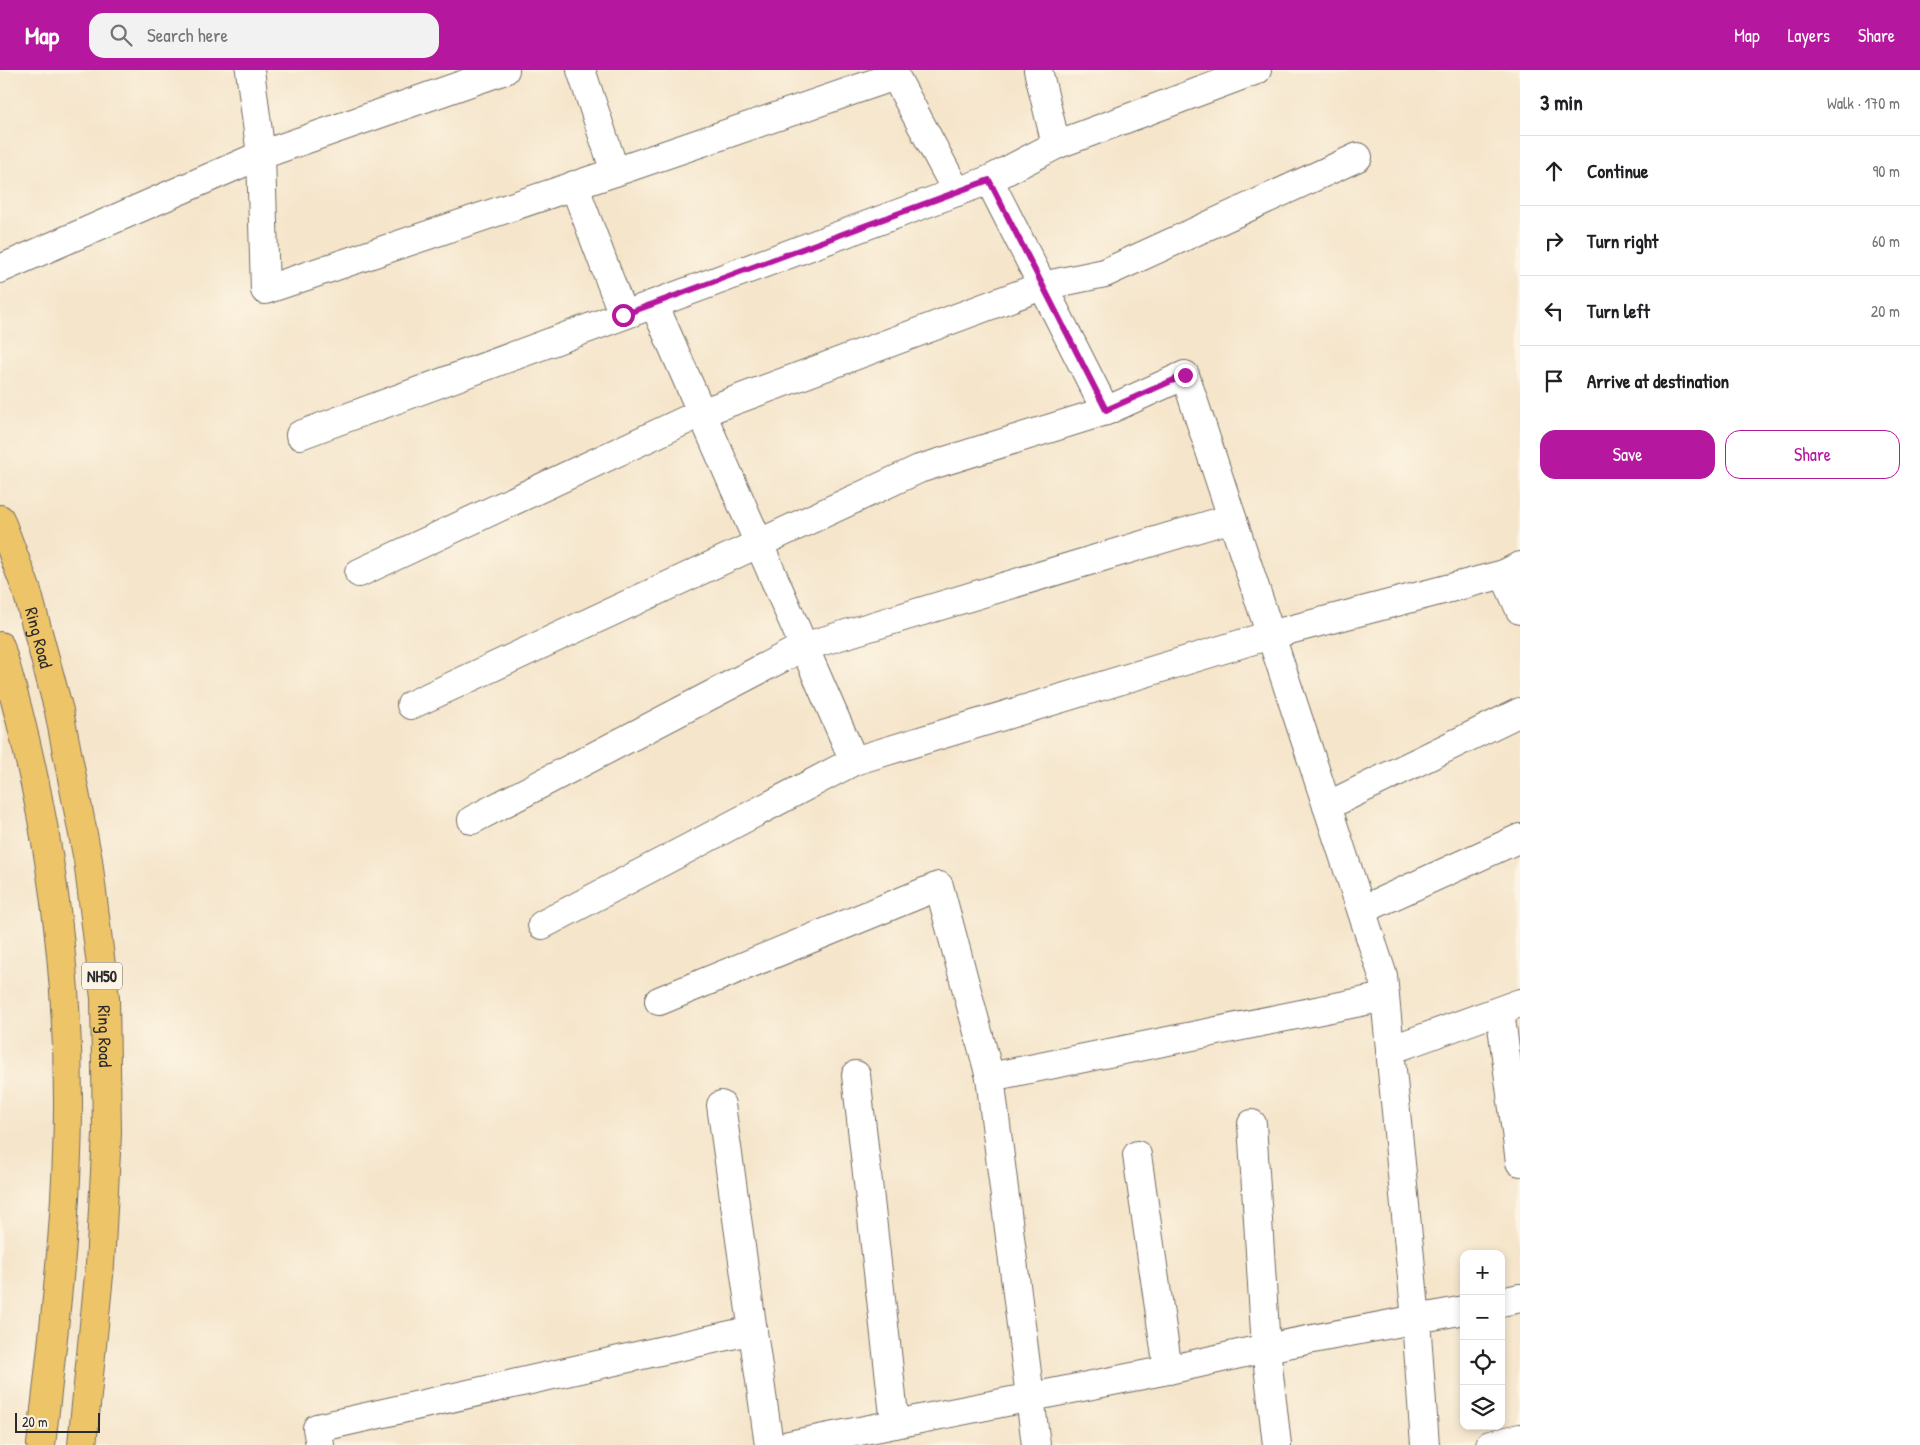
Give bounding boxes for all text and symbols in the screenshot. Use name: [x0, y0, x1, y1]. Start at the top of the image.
search box: [89, 13, 439, 58]
text: Map: [25, 19, 59, 51]
icon: search: [107, 21, 135, 49]
text: Search here: [147, 22, 228, 48]
text: Map: [1734, 23, 1760, 48]
text: Layers: [1788, 23, 1830, 48]
text: Share: [1858, 23, 1895, 48]
text: 3 min: [1540, 88, 1583, 117]
text: Walk · 170 m: [1827, 92, 1900, 114]
icon: ahead: [1540, 157, 1568, 185]
text: Continue: [1587, 158, 1648, 184]
text: 90 m: [1872, 160, 1900, 182]
icon: right: [1540, 227, 1568, 255]
text: Turn right: [1587, 228, 1658, 254]
text: 60 m: [1872, 230, 1900, 252]
icon: left: [1540, 297, 1568, 325]
text: Turn left: [1587, 298, 1650, 324]
text: 20 m: [1871, 300, 1900, 322]
route start: [612, 304, 635, 327]
route end: [1174, 364, 1197, 387]
icon: arrive: [1540, 367, 1568, 395]
text: Arrive at destination: [1587, 368, 1729, 394]
button: Save: [1540, 430, 1715, 479]
button: Share: [1725, 430, 1900, 479]
street label: Ring Road: [19, 604, 59, 671]
road number: NH50: [82, 962, 122, 989]
street label: Ring Road: [93, 1005, 119, 1067]
map controls: [1460, 1250, 1505, 1430]
button: +: [1460, 1250, 1505, 1295]
button: −: [1460, 1295, 1505, 1340]
button: locate: [1460, 1340, 1505, 1385]
button: layers: [1460, 1385, 1505, 1430]
scale bar: [15, 1410, 100, 1433]
text: 20 m: [22, 1412, 48, 1431]

